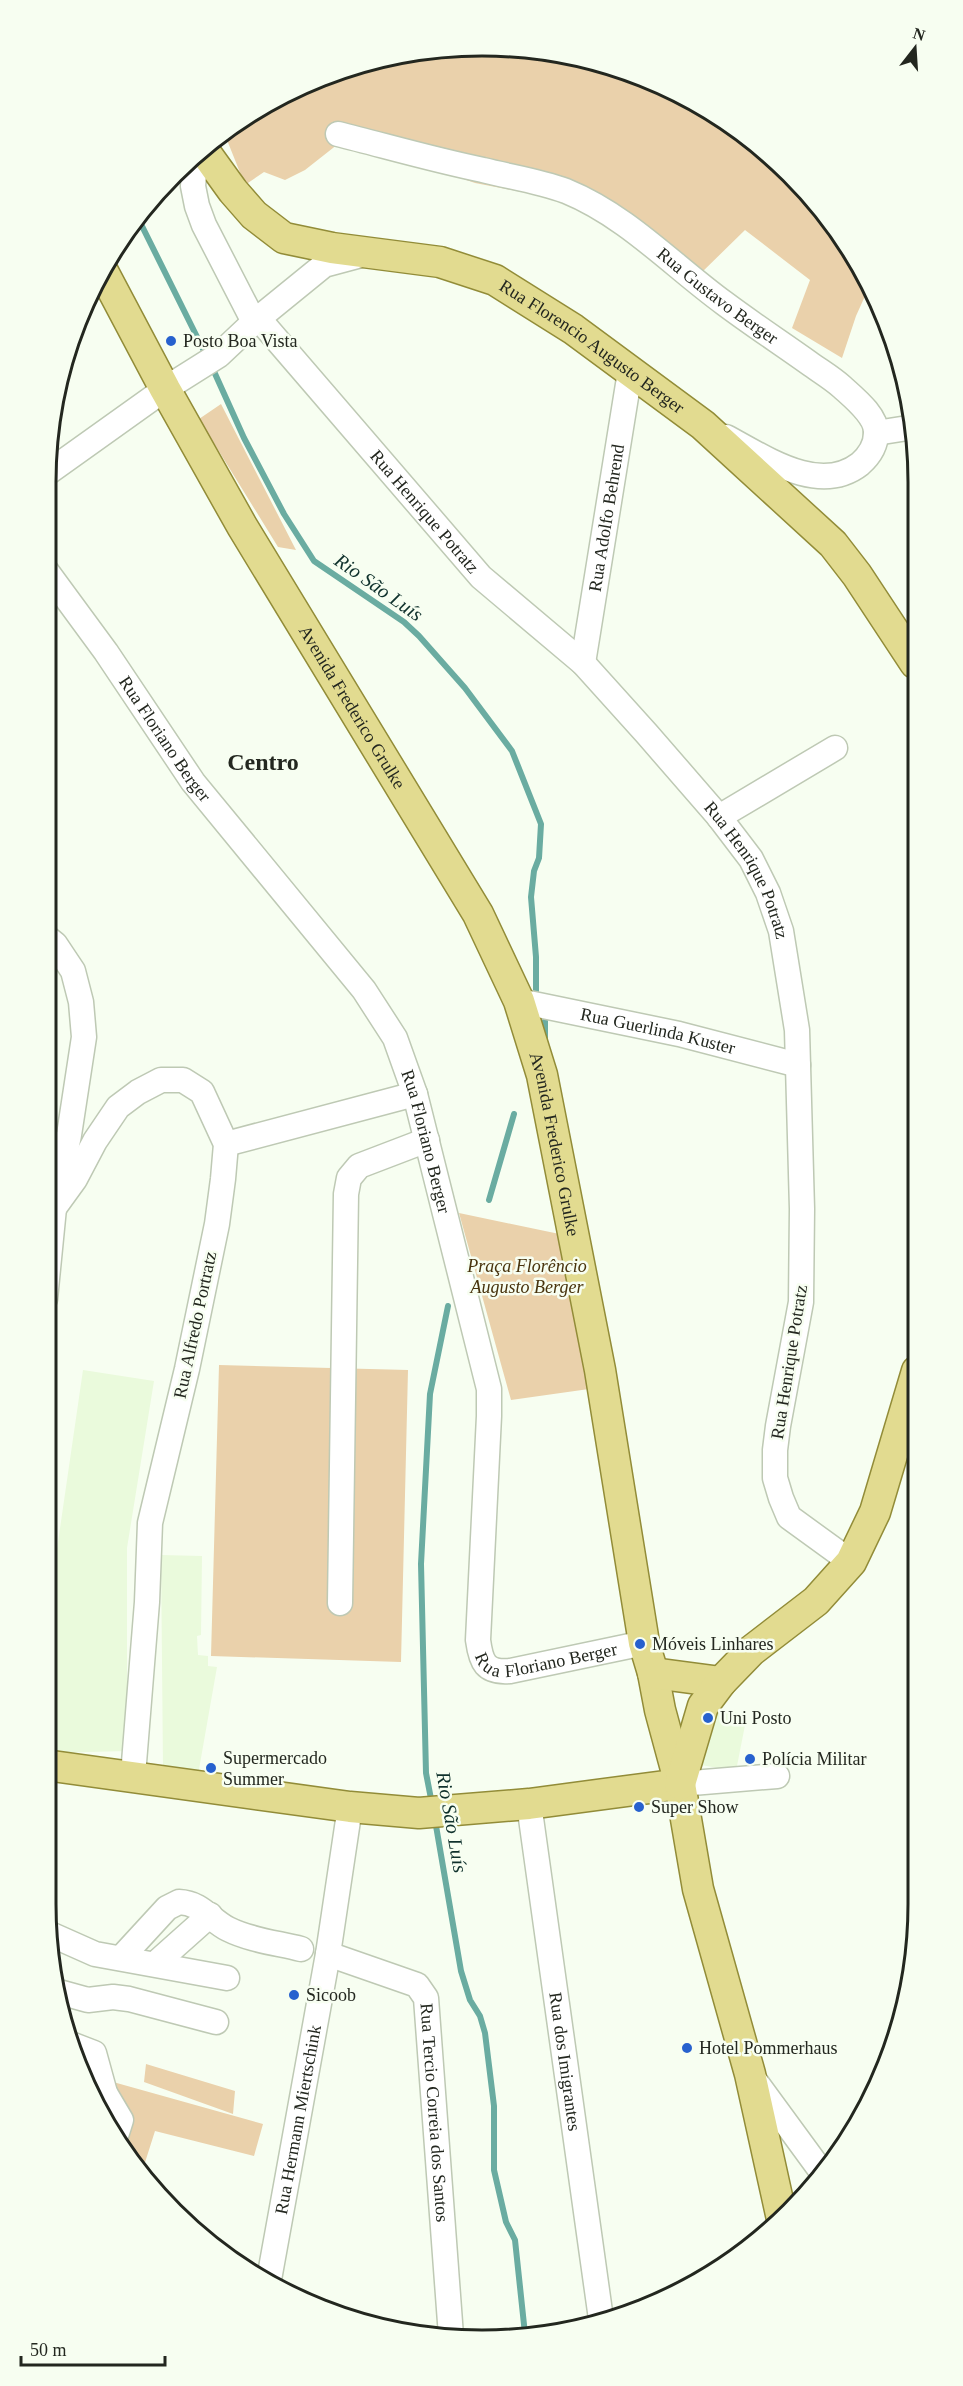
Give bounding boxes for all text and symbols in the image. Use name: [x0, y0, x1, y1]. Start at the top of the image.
north arrow: [885, 18, 945, 78]
text: N: [911, 24, 928, 44]
street label: Rua Gustavo Berger: [653, 243, 782, 348]
street label: Rua Florencio Augusto Berger: [496, 275, 688, 418]
place label: Posto Boa Vista: [183, 331, 298, 351]
marker: Posto Boa Vista: [164, 334, 178, 348]
street label: Rua Adolfo Behrend: [585, 443, 628, 593]
street label: Rua Henrique Potratz: [366, 446, 483, 577]
water label: Rio São Luís: [330, 548, 427, 625]
street label: Avenida Frederico Grulke: [295, 622, 409, 792]
street label: Rua Floriano Berger: [115, 672, 215, 806]
district label: Centro: [227, 749, 299, 775]
street label: Rua Henrique Potratz: [700, 797, 792, 940]
street label: Rua Guerlinda Kuster: [579, 1004, 737, 1058]
street label: Avenida Frederico Grulke: [525, 1049, 583, 1238]
street label: Rua Floriano Berger: [397, 1067, 455, 1215]
street label: Rua Alfredo Portratz: [170, 1250, 220, 1400]
park label: Praça Florêncio Augusto Berger: [466, 1256, 587, 1297]
street label: Rua Henrique Potratz: [767, 1283, 811, 1441]
street label: Rua Floriano Berger: [478, 1634, 626, 1658]
place label: Móveis Linhares: [652, 1634, 773, 1654]
marker: Móveis Linhares: [633, 1637, 647, 1651]
text: Rua Floriano Berger: [471, 1639, 619, 1681]
place label: Uni Posto: [720, 1708, 792, 1728]
marker: Uni Posto: [701, 1711, 715, 1725]
place label: Supermercado Summer: [223, 1748, 327, 1789]
place label: Polícia Militar: [762, 1749, 866, 1769]
marker: Polícia Militar: [743, 1752, 757, 1766]
marker: Supermercado Summer: [204, 1761, 218, 1775]
water label: Rio São Luís: [432, 1769, 472, 1874]
place label: Super Show: [651, 1797, 739, 1817]
marker: Super Show: [632, 1800, 646, 1814]
place label: Sicoob: [306, 1985, 356, 2005]
marker: Sicoob: [287, 1988, 301, 2002]
street label: Rua dos Imigrantes: [545, 1991, 585, 2132]
street label: Rua Tercio Correia dos Santos: [416, 2002, 453, 2223]
street label: Rua Hermann Miertschink: [271, 2023, 325, 2216]
place label: Hotel Pommerhaus: [699, 2038, 837, 2058]
marker: Hotel Pommerhaus: [680, 2041, 694, 2055]
scale bar: [21, 2329, 165, 2367]
text: 50 m: [30, 2340, 67, 2360]

